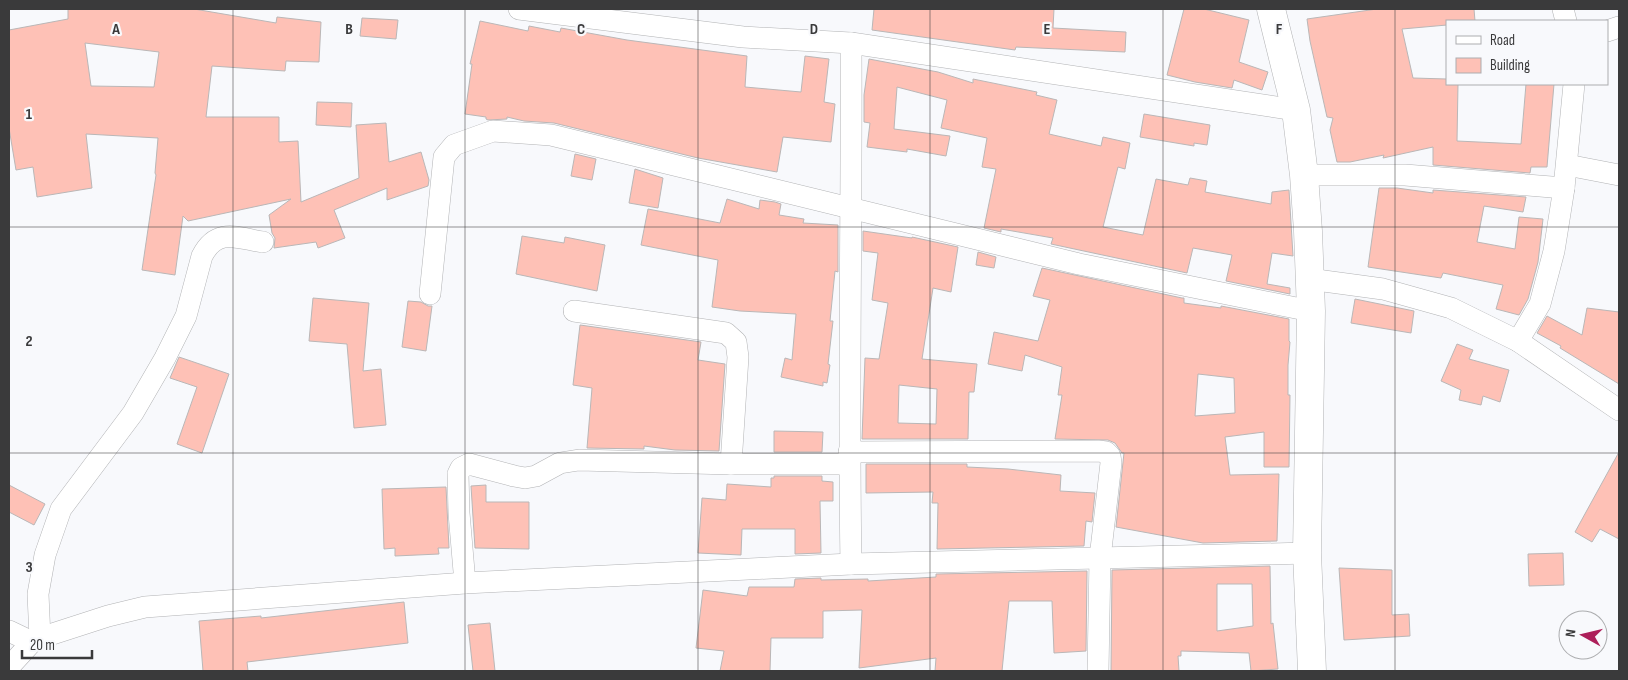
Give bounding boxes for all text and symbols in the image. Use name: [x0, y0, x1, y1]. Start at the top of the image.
text: A: [111, 20, 120, 39]
text: B: [345, 20, 353, 39]
text: C: [577, 20, 585, 39]
text: D: [810, 20, 818, 39]
text: E: [1044, 20, 1051, 39]
text: F: [1276, 20, 1283, 39]
legend: [1446, 20, 1608, 85]
text: Road: [1490, 31, 1515, 50]
text: Building: [1490, 56, 1530, 75]
text: 1: [26, 105, 33, 124]
text: 2: [25, 332, 33, 351]
text: 3: [25, 558, 33, 577]
north arrow: [1558, 610, 1608, 660]
scale bar: [22, 628, 92, 660]
text: N: [1562, 628, 1580, 638]
text: 20 m: [30, 636, 55, 655]

